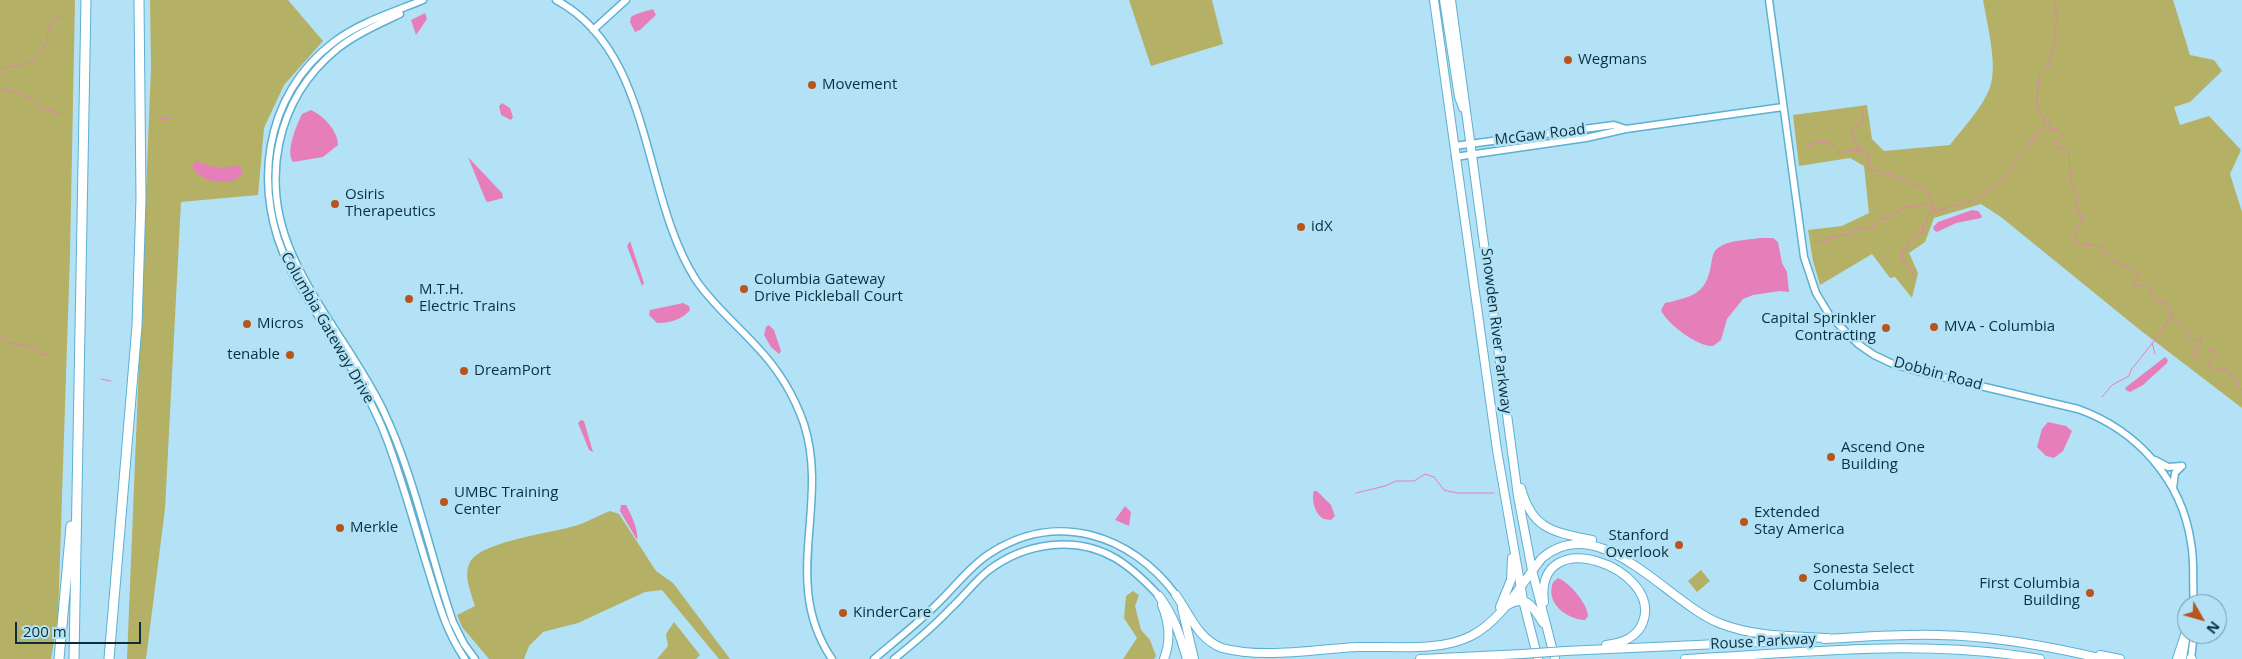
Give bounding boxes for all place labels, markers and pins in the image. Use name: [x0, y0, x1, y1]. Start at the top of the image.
place label: Wegmans: [1578, 51, 1647, 69]
marker: Wegmans: [1562, 54, 1574, 66]
place label: Movement: [822, 76, 897, 94]
marker: Movement: [806, 79, 818, 91]
place label: Osiris Therapeutics: [345, 186, 436, 221]
marker: Osiris Therapeutics: [329, 198, 341, 210]
place label: idX: [1311, 218, 1333, 236]
marker: idX: [1295, 221, 1307, 233]
place label: Columbia Gateway Drive Pickleball Court: [754, 271, 903, 306]
place label: M.T.H. Electric Trains: [419, 281, 516, 316]
marker: Columbia Gateway Drive Pickleball Court: [738, 283, 750, 295]
marker: M.T.H. Electric Trains: [403, 293, 415, 305]
place label: Capital Sprinkler Contracting: [1761, 310, 1876, 345]
place label: Micros: [257, 315, 304, 333]
marker: Micros: [241, 318, 253, 330]
place label: MVA - Columbia: [1944, 318, 2055, 336]
marker: MVA - Columbia: [1928, 321, 1940, 333]
marker: Capital Sprinkler Contracting: [1880, 322, 1892, 334]
place label: tenable: [227, 346, 280, 364]
marker: tenable: [284, 349, 296, 361]
place label: DreamPort: [474, 362, 551, 380]
marker: DreamPort: [458, 365, 470, 377]
place label: Ascend One Building: [1841, 439, 1925, 474]
marker: Ascend One Building: [1825, 451, 1837, 463]
place label: UMBC Training Center: [454, 484, 558, 519]
marker: UMBC Training Center: [438, 496, 450, 508]
place label: Extended Stay America: [1754, 504, 1845, 539]
marker: Extended Stay America: [1738, 516, 1750, 528]
place label: Merkle: [350, 519, 398, 537]
marker: Merkle: [334, 522, 346, 534]
place label: Stanford Overlook: [1606, 527, 1669, 562]
marker: Stanford Overlook: [1673, 539, 1685, 551]
place label: Sonesta Select Columbia: [1813, 560, 1914, 595]
marker: Sonesta Select Columbia: [1797, 572, 1809, 584]
place label: First Columbia Building: [1979, 575, 2080, 610]
marker: First Columbia Building: [2084, 587, 2096, 599]
place label: KinderCare: [853, 604, 931, 622]
marker: KinderCare: [837, 607, 849, 619]

